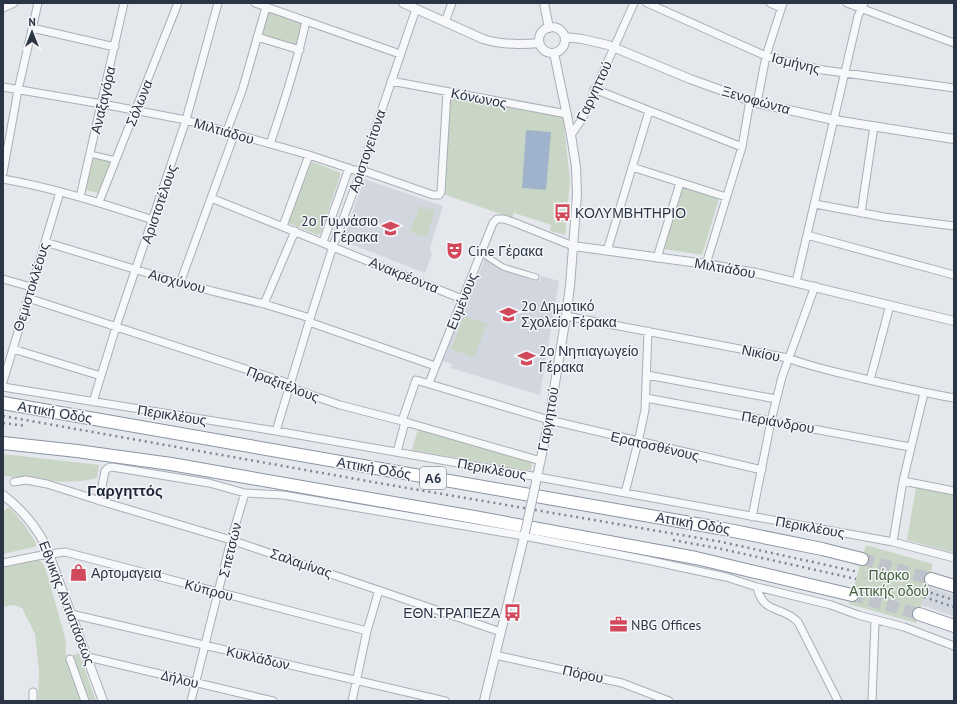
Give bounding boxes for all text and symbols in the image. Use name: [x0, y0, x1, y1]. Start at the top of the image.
north arrow: [12, 12, 52, 52]
text: N: [28, 15, 36, 29]
street label: Ισμήνης: [770, 48, 822, 78]
street label: Γαργηττού: [572, 58, 616, 124]
street label: Αναξαγόρα: [86, 64, 120, 136]
street label: Σόλωνα: [121, 77, 157, 129]
street label: Ξενοφώντα: [720, 82, 792, 118]
street label: Κόνωνος: [450, 84, 509, 112]
street label: Αριστογείτονα: [344, 107, 390, 195]
street label: Μιλτιάδου: [192, 114, 256, 148]
street label: Αριστοτέλους: [137, 162, 181, 246]
bus stop icon: ΚΟΛΥΜΒΗΤΗΡΙΟ: [552, 203, 572, 223]
place label: ΚΟΛΥΜΒΗΤΗΡΙΟ: [575, 204, 686, 222]
place label: 2ο Γυμνάσιο Γέρακα: [301, 212, 378, 246]
school or university icon: 2ο Γυμνάσιο Γέρακα: [381, 219, 401, 239]
street label: Θεμιστοκλέους: [9, 240, 53, 334]
theatre icon: Cine Γέρακα: [445, 241, 465, 261]
place label: Cine Γέρακα: [468, 242, 543, 260]
street label: Ανακρέοντα: [367, 253, 441, 297]
street label: Μιλτιάδου: [693, 254, 757, 282]
street label: Αισχύνου: [146, 265, 208, 297]
street label: Ευμένους: [442, 270, 482, 332]
place label: 2ο Δημοτικό Σχολείο Γέρακα: [521, 297, 617, 331]
school or university icon: 2ο Δημοτικό Σχολείο Γέρακα: [498, 304, 518, 324]
street label: Νικίου: [740, 340, 782, 366]
place label: 2ο Νηπιαγωγείο Γέρακα: [539, 342, 639, 376]
school or university icon: 2ο Νηπιαγωγείο Γέρακα: [516, 349, 536, 369]
street label: Πραξιτέλους: [244, 362, 322, 406]
street label: Γαργηττού: [534, 386, 562, 452]
street label: Αττική Οδός: [16, 397, 94, 427]
street label: Περικλέους: [136, 401, 208, 429]
street label: Περιάνδρου: [740, 407, 816, 437]
street label: Ερατοσθένους: [609, 427, 701, 465]
street label: Αττική Οδός: [335, 453, 413, 483]
street label: Περικλέους: [456, 454, 528, 484]
road number: Α6: [420, 467, 446, 489]
district label: Γαργηττός: [87, 481, 163, 500]
street label: Αττική Οδός: [654, 508, 732, 538]
street label: Περικλέους: [774, 512, 846, 542]
street label: Σπετσών: [214, 521, 246, 579]
street label: Εθνικής Αντιστάσεως: [35, 538, 99, 668]
street label: Σαλαμίνας: [268, 544, 335, 582]
shop icon: Αρτομαγεια: [68, 563, 88, 583]
place label: Αρτομαγεια: [91, 564, 162, 582]
park label: Πάρκο Αττικής οδού: [849, 566, 929, 600]
street label: Κύπρου: [183, 575, 235, 605]
bus stop icon: ΕΘΝ.ΤΡΑΠΕΖΑ: [503, 603, 523, 623]
place label: ΕΘΝ.ΤΡΑΠΕΖΑ: [403, 604, 501, 622]
office icon: NBG Offices: [608, 615, 628, 635]
place label: NBG Offices: [631, 616, 702, 634]
street label: Κυκλάδων: [224, 642, 292, 674]
street label: Πόρου: [561, 661, 605, 687]
street label: Δήλου: [159, 666, 201, 692]

